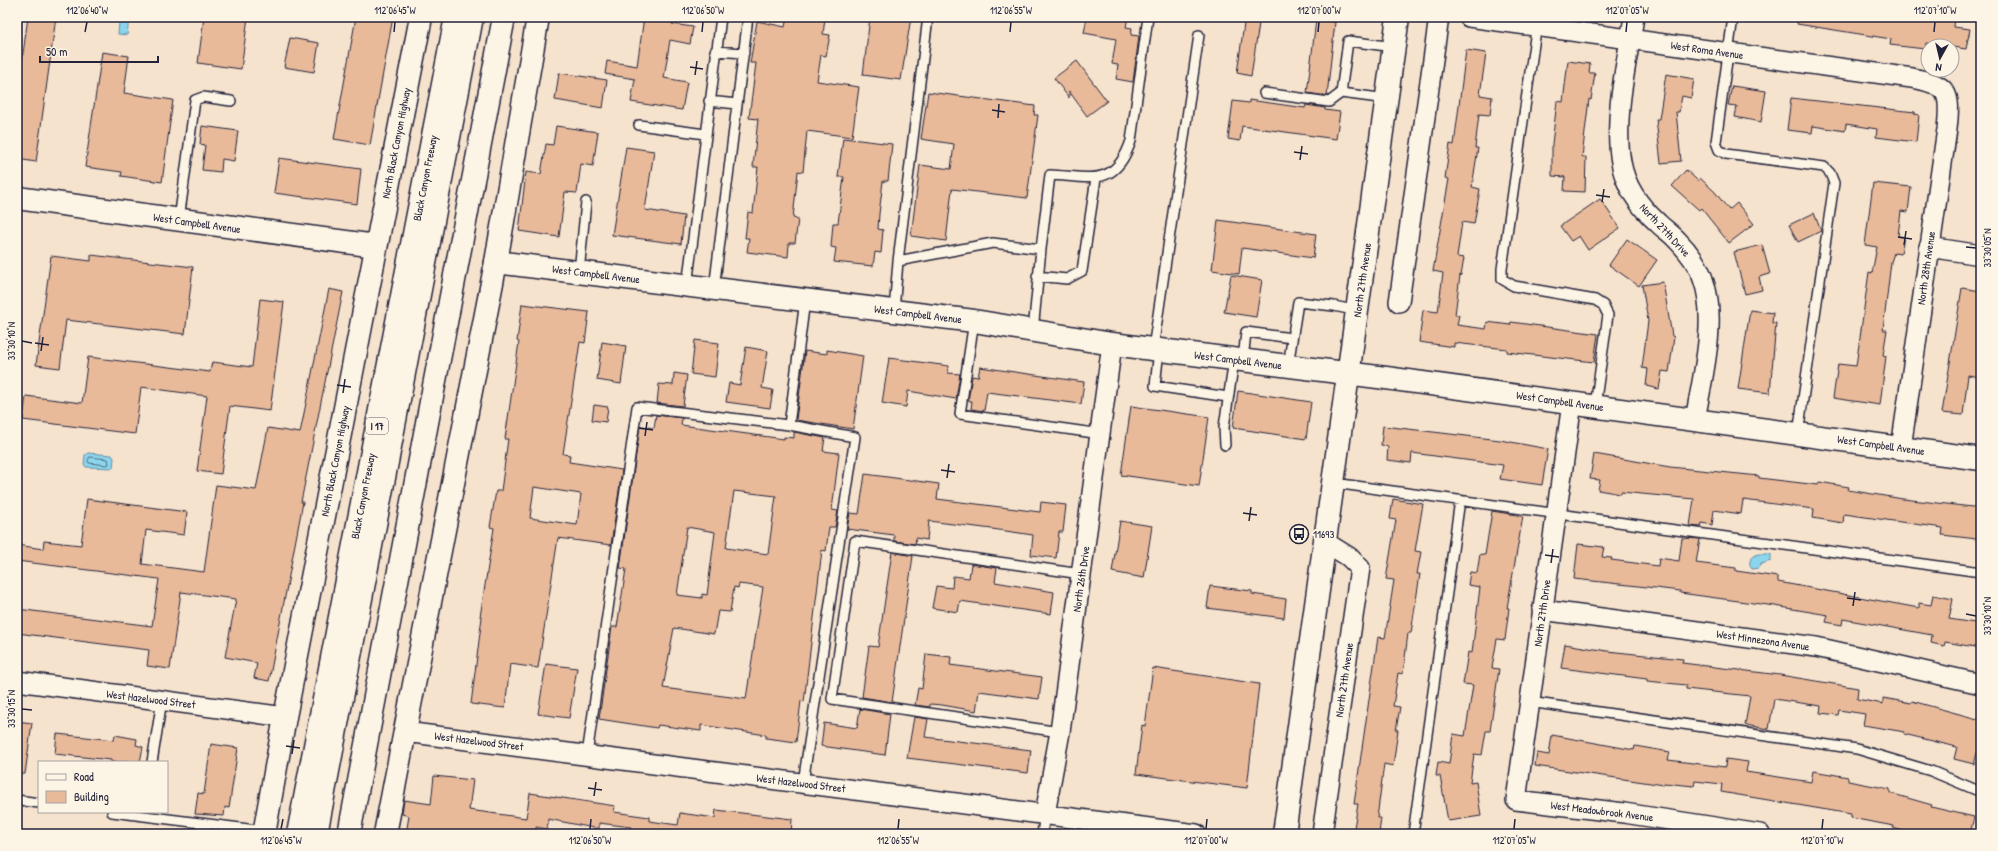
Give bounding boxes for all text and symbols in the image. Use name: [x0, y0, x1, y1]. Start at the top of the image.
text: 112°06'40"W: [66, 4, 109, 17]
text: 112°06'45"W: [374, 4, 417, 17]
text: 112°06'50"W: [682, 4, 725, 17]
text: 112°06'55"W: [990, 4, 1033, 17]
text: 112°07'00"W: [1297, 4, 1342, 17]
text: 112°07'05"W: [1605, 4, 1649, 17]
text: 112°07'10"W: [1914, 4, 1957, 17]
scale bar: [40, 38, 158, 64]
street label: West Roma Avenue: [1670, 38, 1745, 62]
north arrow: [1920, 38, 1960, 78]
text: 50 m: [46, 43, 67, 60]
text: N: [1935, 61, 1942, 75]
street label: North Black Canyon Highway: [378, 86, 414, 200]
street label: Black Canyon Freeway: [410, 134, 440, 222]
street label: North 27th Drive: [1637, 200, 1694, 260]
street label: West Campbell Avenue: [152, 210, 242, 236]
text: 33°30'05"N: [1981, 229, 1994, 267]
street label: North 28th Avenue: [1914, 230, 1938, 306]
street label: North 27th Avenue: [1350, 241, 1374, 318]
street label: West Campbell Avenue: [551, 262, 641, 286]
street label: West Campbell Avenue: [873, 302, 963, 326]
text: 33°30'10"N: [5, 322, 18, 360]
street label: West Campbell Avenue: [1193, 348, 1283, 372]
street label: West Campbell Avenue: [1515, 388, 1605, 414]
street label: North Black Canyon Highway: [317, 404, 353, 518]
road number: I 17: [366, 418, 388, 434]
street label: West Campbell Avenue: [1836, 432, 1926, 458]
street label: Black Canyon Freeway: [348, 452, 378, 540]
bus stop icon: 11693: [1288, 523, 1310, 545]
place label: 11693: [1313, 527, 1334, 541]
street label: North 26th Drive: [1069, 544, 1093, 613]
street label: North 27th Drive: [1530, 578, 1554, 647]
text: 33°30'10"N: [1981, 597, 1994, 635]
street label: West Minnezona Avenue: [1716, 627, 1811, 654]
street label: North 27th Avenue: [1332, 641, 1356, 718]
street label: West Hazelwood Street: [106, 687, 197, 711]
text: 33°30'15"N: [5, 690, 18, 728]
street label: West Hazelwood Street: [434, 729, 525, 753]
legend: [38, 761, 168, 813]
text: Road: [74, 768, 94, 785]
street label: West Hazelwood Street: [756, 771, 847, 795]
text: Building: [74, 788, 109, 805]
street label: West Meadowbrook Avenue: [1550, 798, 1655, 824]
text: 112°06'45"W: [260, 834, 303, 847]
text: 112°06'50"W: [569, 834, 612, 847]
text: 112°06'55"W: [877, 834, 920, 847]
text: 112°07'00"W: [1184, 834, 1229, 847]
text: 112°07'05"W: [1492, 834, 1536, 847]
text: 112°07'10"W: [1801, 834, 1844, 847]

